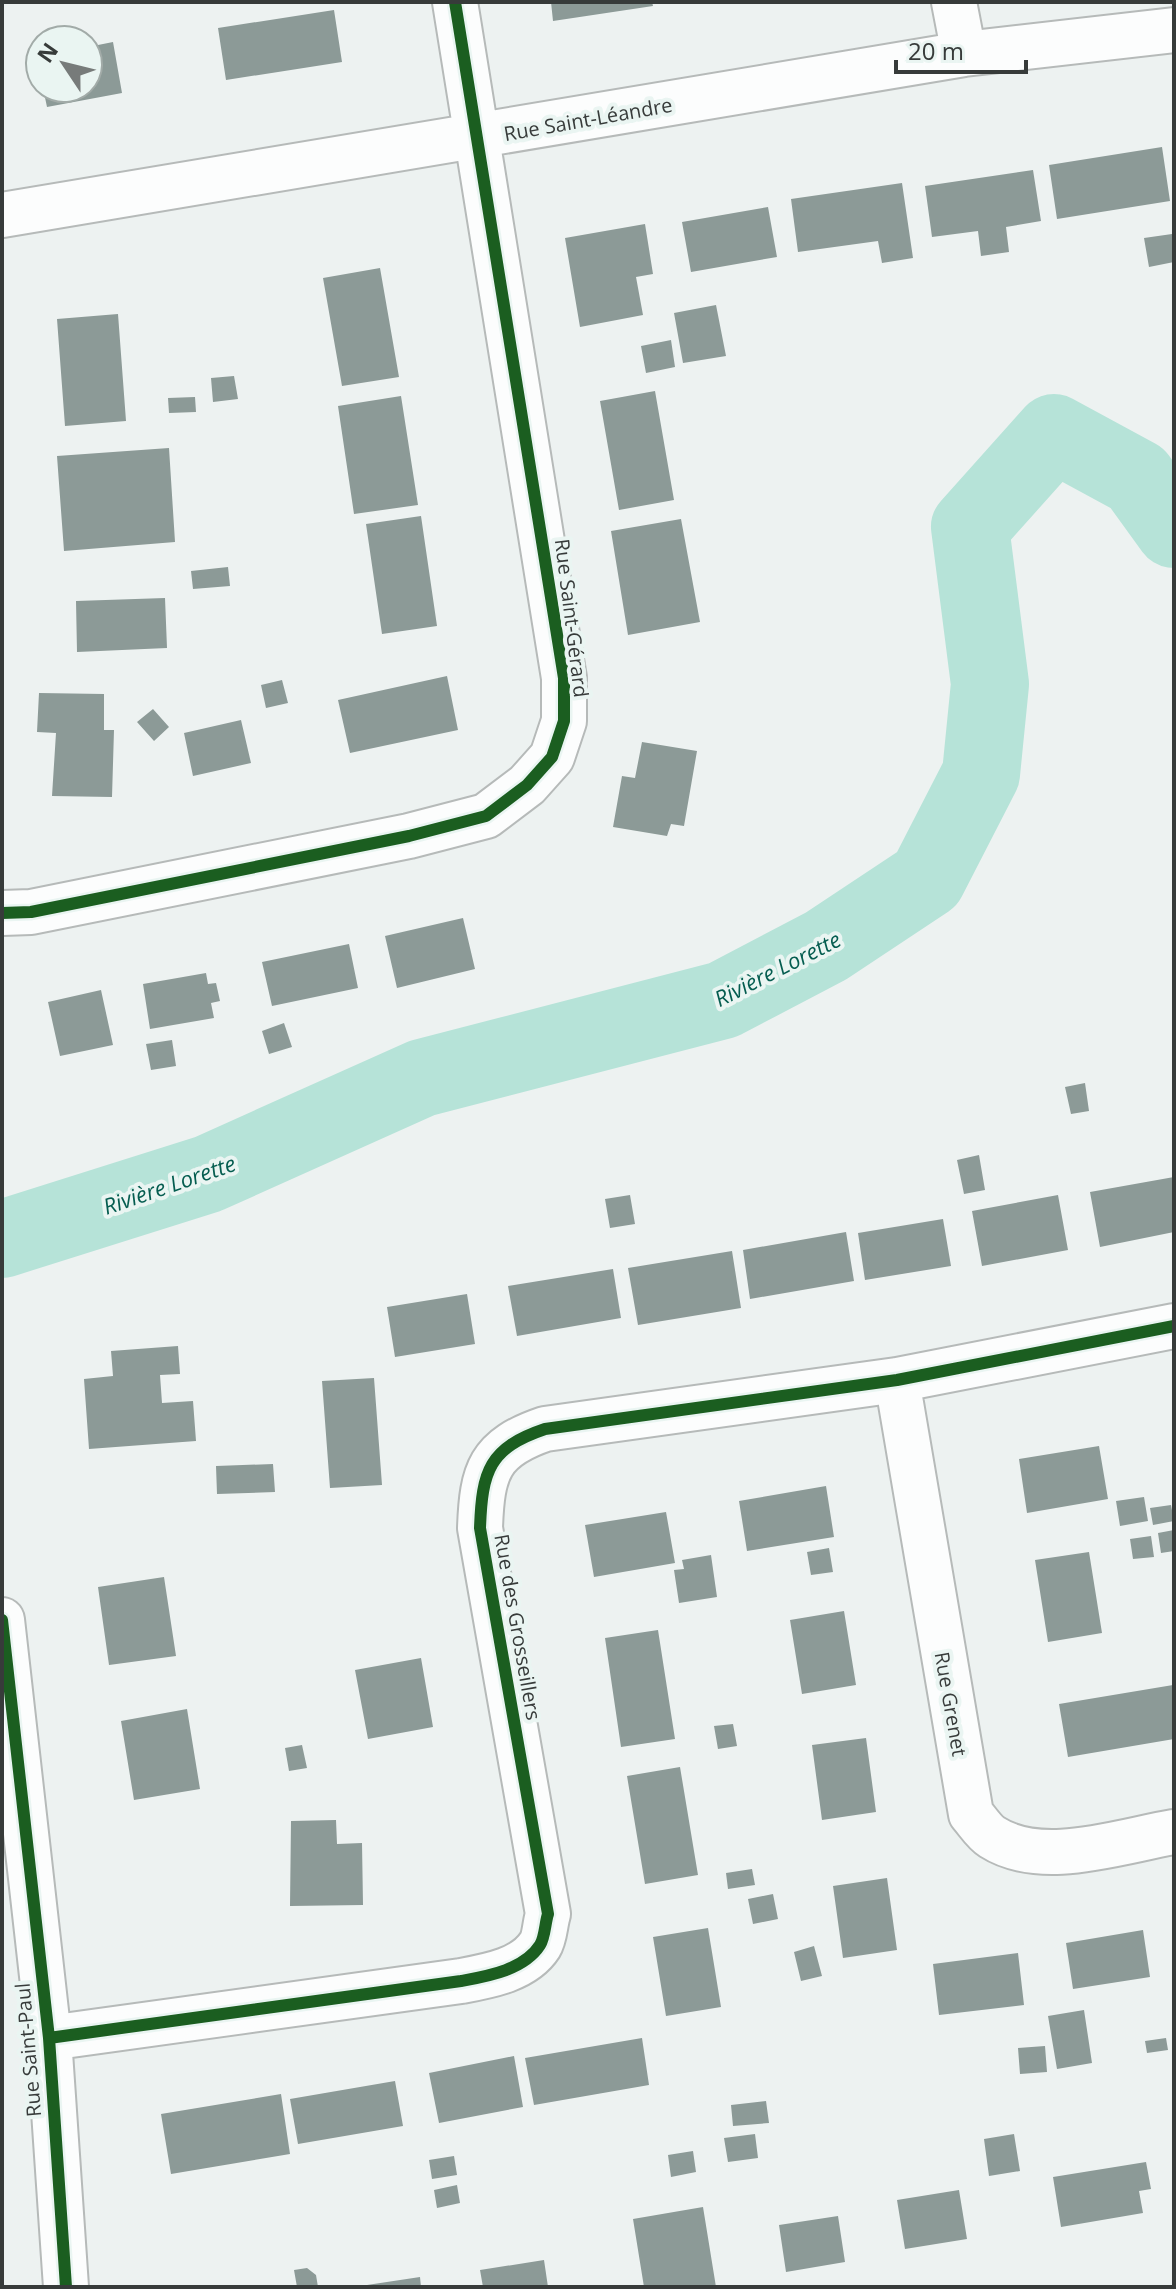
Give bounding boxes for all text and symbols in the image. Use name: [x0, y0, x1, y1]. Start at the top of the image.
north arrow: [24, 24, 104, 104]
scale bar: [896, 24, 1026, 74]
text: 20 m: [908, 34, 964, 67]
text: N: [29, 36, 64, 68]
street label: Rue Saint-Léandre: [502, 91, 674, 147]
street label: Rue Saint-Gérard: [549, 537, 595, 699]
water label: Rivière Lorette: [709, 923, 845, 1013]
water label: Rivière Lorette: [99, 1147, 239, 1221]
street label: Rue des Grosseillers: [488, 1532, 548, 1722]
street label: Rue Grenet: [929, 1650, 973, 1758]
street label: Rue Saint-Paul: [9, 1982, 47, 2118]

